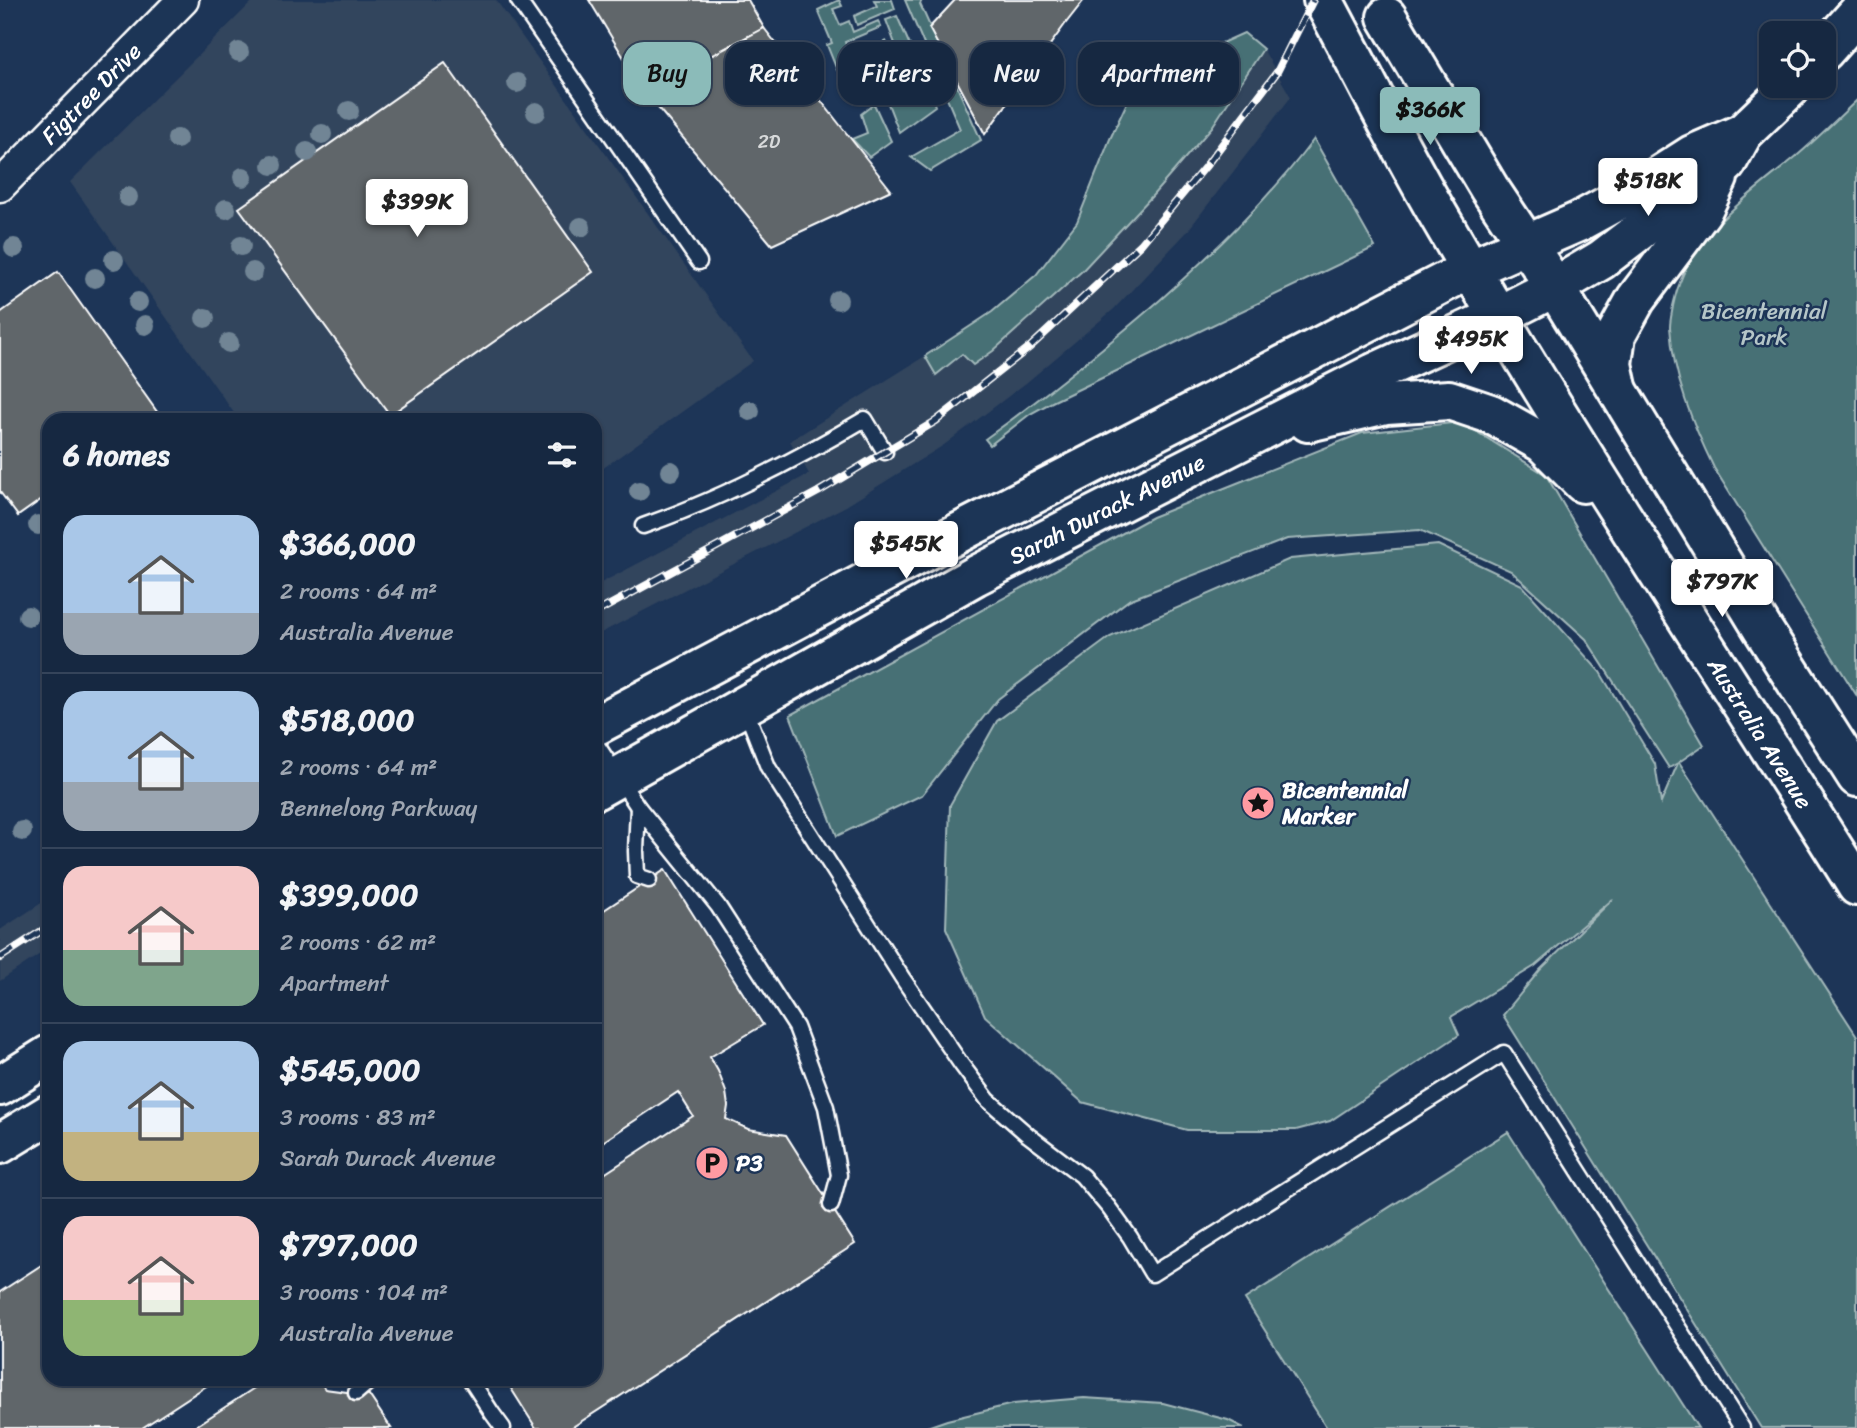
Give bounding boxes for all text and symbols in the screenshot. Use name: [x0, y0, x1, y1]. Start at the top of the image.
map controls: [1759, 21, 1836, 98]
button: locate: [1759, 21, 1836, 98]
street label: Figtree Drive: [31, 32, 152, 154]
chip: Buy: [623, 42, 711, 105]
chip: Rent: [725, 42, 824, 105]
chip: Filters: [838, 42, 956, 105]
chip: New: [970, 42, 1064, 105]
chip: Apartment: [1078, 42, 1239, 105]
pin: $366K: [1381, 88, 1479, 147]
text: $366K: [1396, 89, 1464, 130]
house number: 2D: [758, 125, 781, 158]
pin: $518K: [1599, 158, 1697, 218]
text: $518K: [1614, 160, 1682, 201]
pin: $399K: [368, 180, 466, 239]
text: $399K: [382, 181, 452, 222]
park label: Bicentennial Park: [1701, 291, 1828, 358]
pin: $495K: [1422, 316, 1520, 376]
text: $495K: [1435, 318, 1507, 359]
text: 6 homes: [63, 428, 170, 482]
icon: filters: [543, 436, 581, 474]
street label: Sarah Durack Avenue: [1001, 442, 1213, 576]
text: $366,000: [280, 517, 416, 571]
pin: $545K: [857, 522, 955, 581]
text: $545K: [870, 523, 942, 564]
icon: home: [119, 543, 203, 627]
pin: $797K: [1673, 560, 1771, 619]
text: $797K: [1687, 561, 1757, 602]
text: 2 rooms · 64 m²: [280, 571, 437, 612]
text: Australia Avenue: [280, 612, 454, 653]
street label: Australia Avenue: [1696, 648, 1824, 818]
text: $518,000: [280, 693, 414, 747]
icon: home: [119, 719, 203, 803]
text: 2 rooms · 64 m²: [280, 747, 437, 788]
place label: Bicentennial Marker: [1281, 770, 1410, 837]
place icon: Bicentennial Marker: [1239, 784, 1277, 822]
text: Bennelong Parkway: [280, 788, 477, 829]
text: $399,000: [280, 868, 418, 922]
icon: home: [119, 894, 203, 978]
text: 2 rooms · 62 m²: [280, 922, 436, 963]
text: Apartment: [280, 963, 389, 1004]
text: $545,000: [280, 1043, 421, 1097]
icon: home: [119, 1069, 203, 1153]
text: 3 rooms · 83 m²: [280, 1097, 436, 1138]
text: Sarah Durack Avenue: [280, 1138, 496, 1179]
place label: P3: [736, 1143, 763, 1184]
parking icon: P3: [693, 1144, 731, 1182]
text: $797,000: [280, 1218, 418, 1272]
icon: home: [119, 1244, 203, 1328]
text: 3 rooms · 104 m²: [280, 1272, 448, 1313]
text: Australia Avenue: [280, 1313, 454, 1354]

